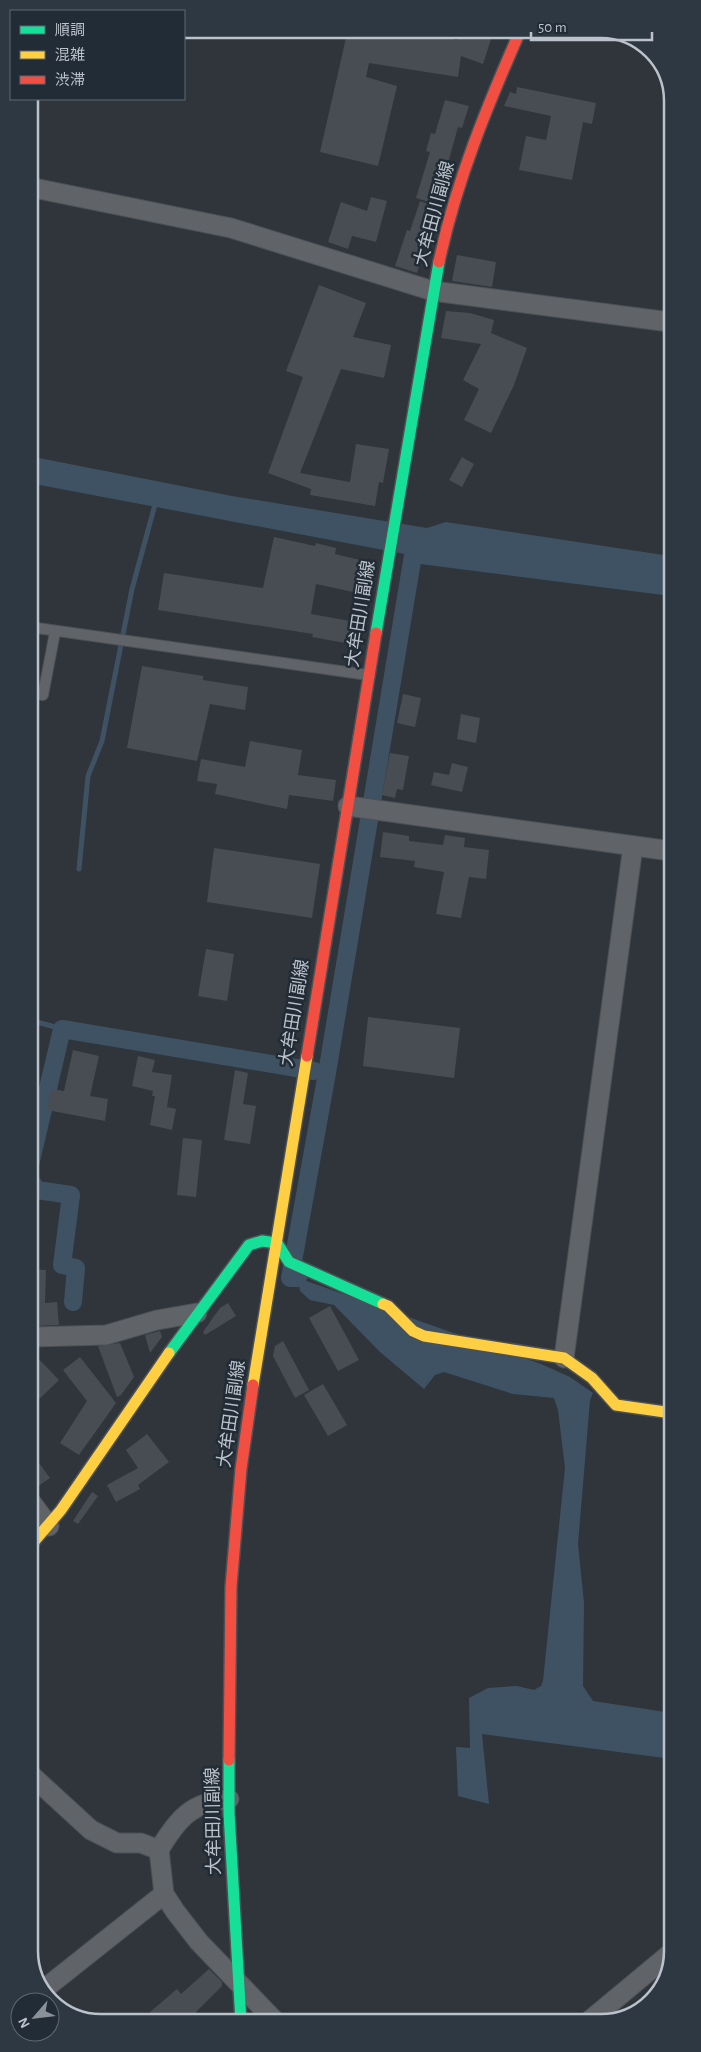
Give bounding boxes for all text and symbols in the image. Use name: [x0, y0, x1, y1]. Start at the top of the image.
legend: [10, 10, 185, 100]
scale bar: [531, 10, 652, 42]
text: 50 m: [538, 20, 567, 35]
text: 順調: [55, 23, 85, 38]
text: 混雑: [55, 47, 85, 63]
text: 渋滞: [55, 72, 85, 88]
street label: 大牟田川副線: [410, 159, 458, 268]
street label: 大牟田川副線: [342, 559, 378, 669]
street label: 大牟田川副線: [276, 958, 312, 1068]
street label: 大牟田川副線: [214, 1359, 248, 1469]
street label: 大牟田川副線: [202, 1767, 224, 1875]
north arrow: [10, 1992, 60, 2042]
text: N: [16, 2015, 33, 2030]

